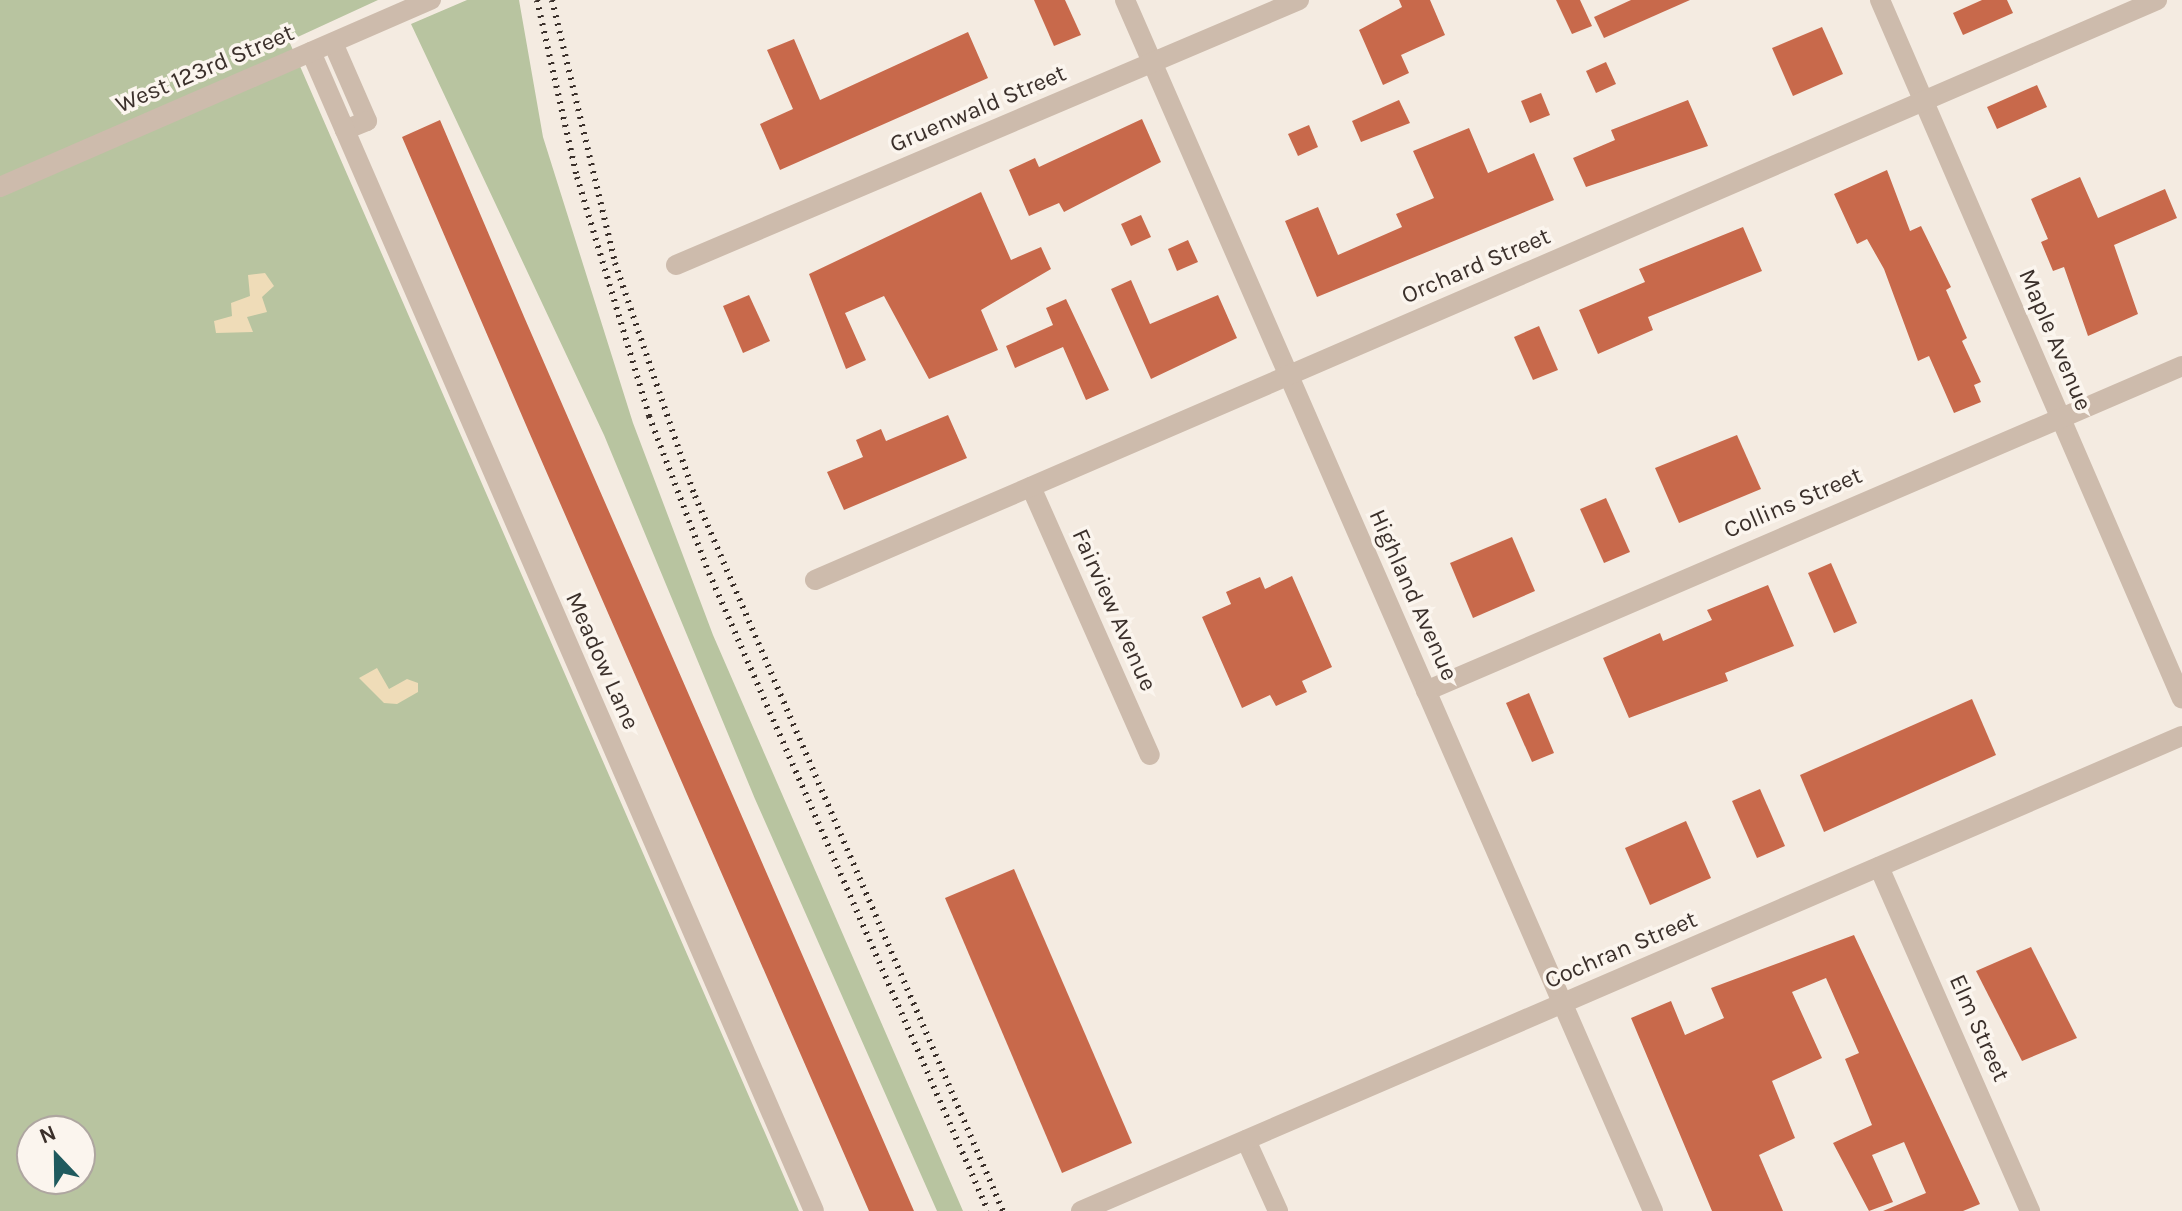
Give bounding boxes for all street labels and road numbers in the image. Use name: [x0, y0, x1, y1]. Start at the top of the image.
street label: West 123rd Street: [112, 18, 298, 120]
street label: Gruenwald Street: [886, 59, 1070, 159]
street label: Orchard Street: [1397, 222, 1555, 310]
street label: Maple Avenue: [2012, 265, 2098, 415]
street label: Collins Street: [1720, 461, 1866, 545]
street label: Highland Avenue: [1362, 505, 1464, 685]
street label: Fairview Avenue: [1065, 524, 1163, 696]
street label: Meadow Lane: [559, 588, 645, 734]
street label: Cochran Street: [1541, 905, 1701, 995]
street label: Elm Street: [1943, 970, 2015, 1086]

